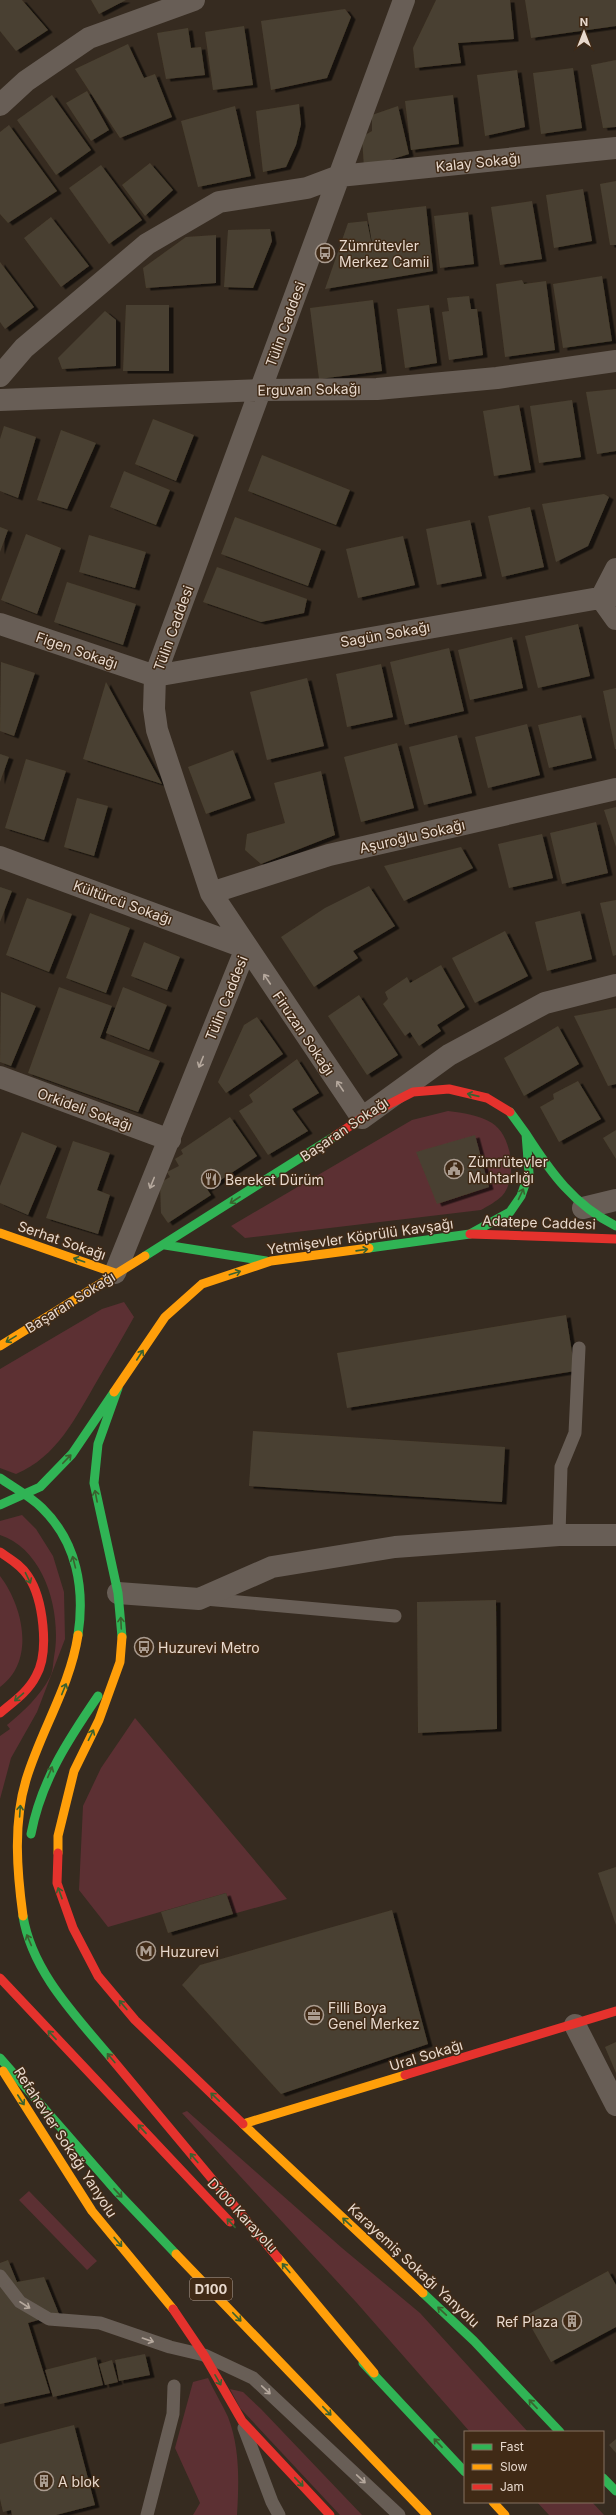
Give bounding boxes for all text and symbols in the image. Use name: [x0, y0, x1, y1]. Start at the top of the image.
north arrow: [564, 12, 604, 52]
text: N: [580, 15, 588, 29]
street label: Kalay Sokağı: [435, 149, 521, 175]
place label: Zümrütevler Merkez Camii: [339, 237, 429, 270]
bus stop icon: Zümrütevler Merkez Camii: [314, 242, 336, 264]
street label: Tülin Caddesi: [262, 279, 308, 369]
street label: Erguvan Sokağı: [257, 380, 361, 398]
street label: Tülin Caddesi: [150, 583, 196, 673]
street label: Sagün Sokağı: [339, 618, 431, 650]
street label: Figen Sokağı: [34, 628, 120, 672]
street label: Aşuroğlu Sokağı: [358, 816, 466, 856]
street label: Kültürcü Sokağı: [71, 876, 175, 928]
street label: Tülin Caddesi: [201, 953, 251, 1043]
one-way arrow: [263, 973, 271, 984]
street label: Firuzan Sokağı: [270, 988, 338, 1078]
one-way arrow: [196, 1056, 204, 1068]
one-way arrow: [336, 1081, 344, 1092]
street label: Orkideli Sokağı: [35, 1084, 135, 1134]
one-way arrow: [467, 1091, 480, 1098]
street label: Başaran Sokağı: [297, 1093, 391, 1165]
place label: Zümrütevler Muhtarlığı: [468, 1153, 548, 1186]
public building icon: Zümrütevler Muhtarlığı: [443, 1158, 465, 1180]
restaurant icon: Bereket Dürüm: [200, 1168, 222, 1190]
place label: Bereket Dürüm: [225, 1171, 324, 1188]
one-way arrow: [148, 1177, 156, 1189]
one-way arrow: [518, 1188, 525, 1200]
one-way arrow: [230, 1196, 241, 1204]
street label: Adatepe Caddesi: [482, 1212, 596, 1232]
street label: Yetmişevler Köprülü Kavşağı: [266, 1215, 454, 1257]
street label: Serhat Sokağı: [16, 1217, 108, 1263]
one-way arrow: [355, 1246, 368, 1254]
one-way arrow: [73, 1256, 85, 1264]
street label: Başaran Sokağı: [22, 1268, 118, 1336]
one-way arrow: [228, 1269, 241, 1276]
one-way arrow: [5, 1336, 17, 1344]
one-way arrow: [136, 1350, 144, 1361]
one-way arrow: [63, 1454, 72, 1464]
one-way arrow: [92, 1490, 100, 1503]
one-way arrow: [70, 1556, 78, 1569]
one-way arrow: [25, 1572, 32, 1584]
one-way arrow: [117, 1617, 124, 1630]
bus stop icon: Huzurevi Metro: [133, 1636, 155, 1658]
place label: Huzurevi Metro: [158, 1639, 260, 1656]
one-way arrow: [60, 1683, 68, 1695]
one-way arrow: [13, 1693, 24, 1702]
one-way arrow: [88, 1730, 95, 1742]
one-way arrow: [47, 1766, 55, 1778]
one-way arrow: [17, 1805, 24, 1818]
one-way arrow: [56, 1887, 64, 1899]
one-way arrow: [25, 1934, 33, 1946]
metro station icon: Huzurevi: [135, 1940, 157, 1962]
place label: Huzurevi: [160, 1943, 219, 1960]
place label: Filli Boya Genel Merkez: [328, 1999, 420, 2032]
one-way arrow: [118, 2000, 127, 2011]
office icon: Filli Boya Genel Merkez: [303, 2004, 325, 2026]
one-way arrow: [47, 2030, 57, 2040]
street label: Ural Sokağı: [387, 2036, 465, 2074]
one-way arrow: [106, 2052, 115, 2063]
street label: Refahevler Sokağı Yanyolu: [11, 2064, 121, 2220]
one-way arrow: [210, 2092, 220, 2101]
one-way arrow: [17, 2094, 25, 2105]
one-way arrow: [137, 2124, 146, 2134]
one-way arrow: [189, 2152, 198, 2163]
street label: D100 Karayolu: [204, 2174, 282, 2256]
one-way arrow: [114, 2187, 123, 2198]
street label: Karayemiş Sokağı Yanyolu: [345, 2199, 483, 2331]
one-way arrow: [226, 2218, 236, 2228]
one-way arrow: [343, 2218, 353, 2227]
one-way arrow: [113, 2236, 122, 2247]
one-way arrow: [281, 2263, 290, 2274]
road number: D100: [190, 2278, 232, 2300]
one-way arrow: [19, 2301, 30, 2309]
one-way arrow: [437, 2306, 447, 2316]
building icon: Ref Plaza: [561, 2310, 583, 2332]
one-way arrow: [232, 2312, 242, 2322]
place label: Ref Plaza: [496, 2313, 558, 2330]
one-way arrow: [142, 2337, 155, 2344]
one-way arrow: [215, 2374, 223, 2386]
one-way arrow: [261, 2385, 271, 2395]
one-way arrow: [528, 2399, 538, 2409]
one-way arrow: [322, 2406, 332, 2416]
legend: [464, 2431, 604, 2503]
one-way arrow: [434, 2438, 443, 2448]
text: Fast: [500, 2439, 524, 2454]
text: Slow: [500, 2459, 528, 2474]
building icon: A blok: [33, 2470, 55, 2492]
place label: A blok: [58, 2473, 100, 2490]
one-way arrow: [356, 2475, 366, 2484]
one-way arrow: [294, 2476, 303, 2486]
text: Jam: [500, 2479, 524, 2494]

